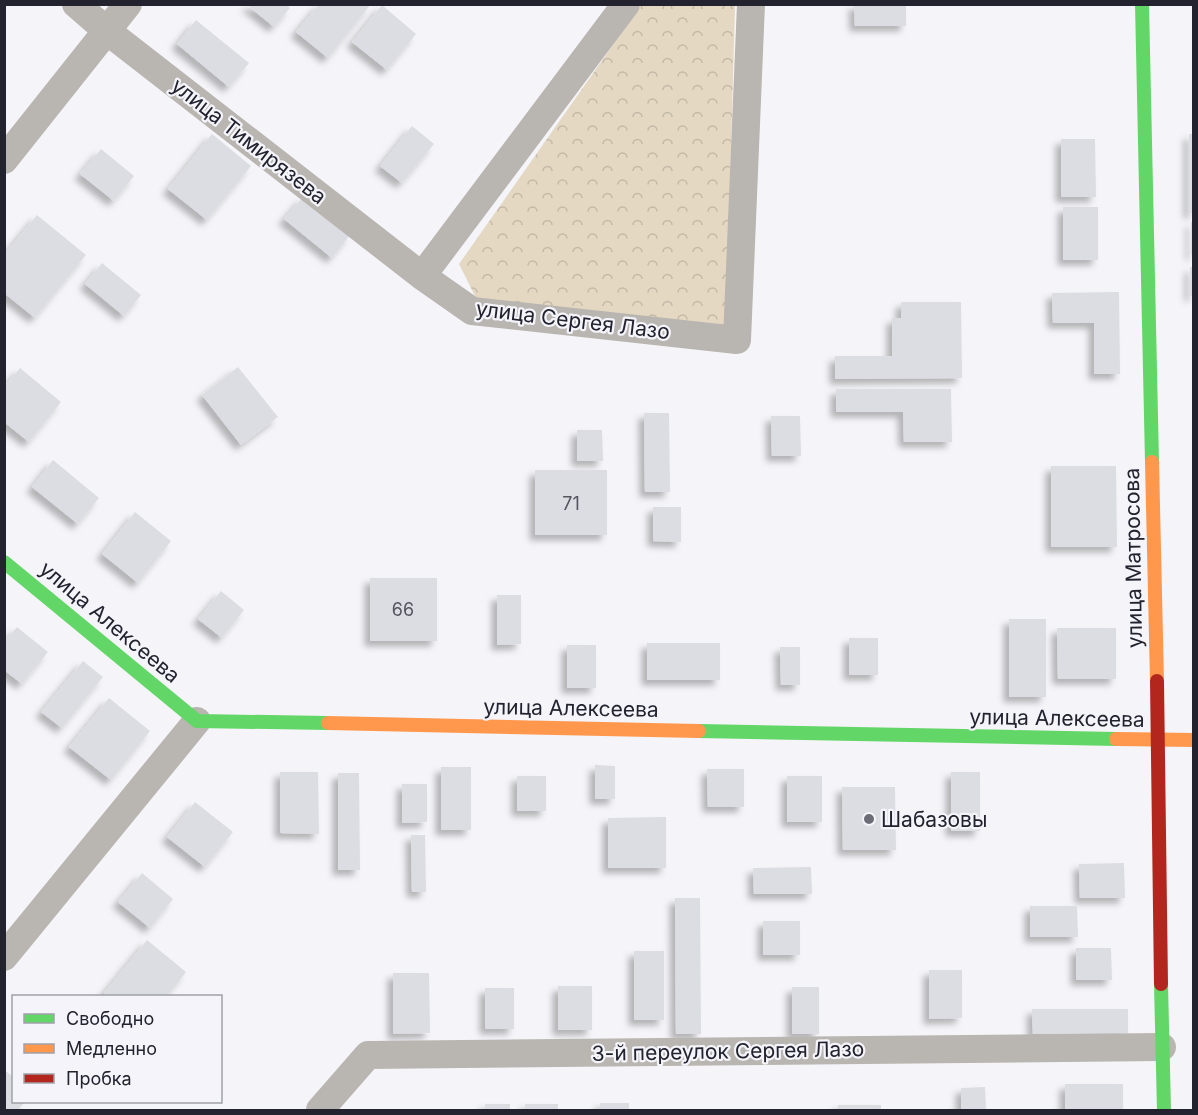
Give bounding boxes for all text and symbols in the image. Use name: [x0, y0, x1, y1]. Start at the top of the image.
street label: улица Тимирязева: [167, 73, 331, 209]
street label: улица Сергея Лазо: [475, 296, 671, 344]
street label: улица Матросова: [1119, 468, 1147, 648]
house number: 71: [562, 493, 580, 514]
street label: улица Алексеева: [35, 556, 185, 688]
house number: 66: [392, 599, 414, 620]
street label: улица Алексеева: [483, 694, 659, 722]
street label: улица Алексеева: [969, 704, 1145, 732]
place label: Шабазовы: [881, 807, 987, 832]
marker: Шабазовы: [862, 812, 876, 826]
legend: [12, 995, 222, 1103]
text: Свободно: [66, 1008, 154, 1029]
street label: 3-й переулок Сергея Лазо: [592, 1036, 864, 1066]
text: Медленно: [66, 1038, 157, 1059]
text: Пробка: [66, 1068, 132, 1089]

